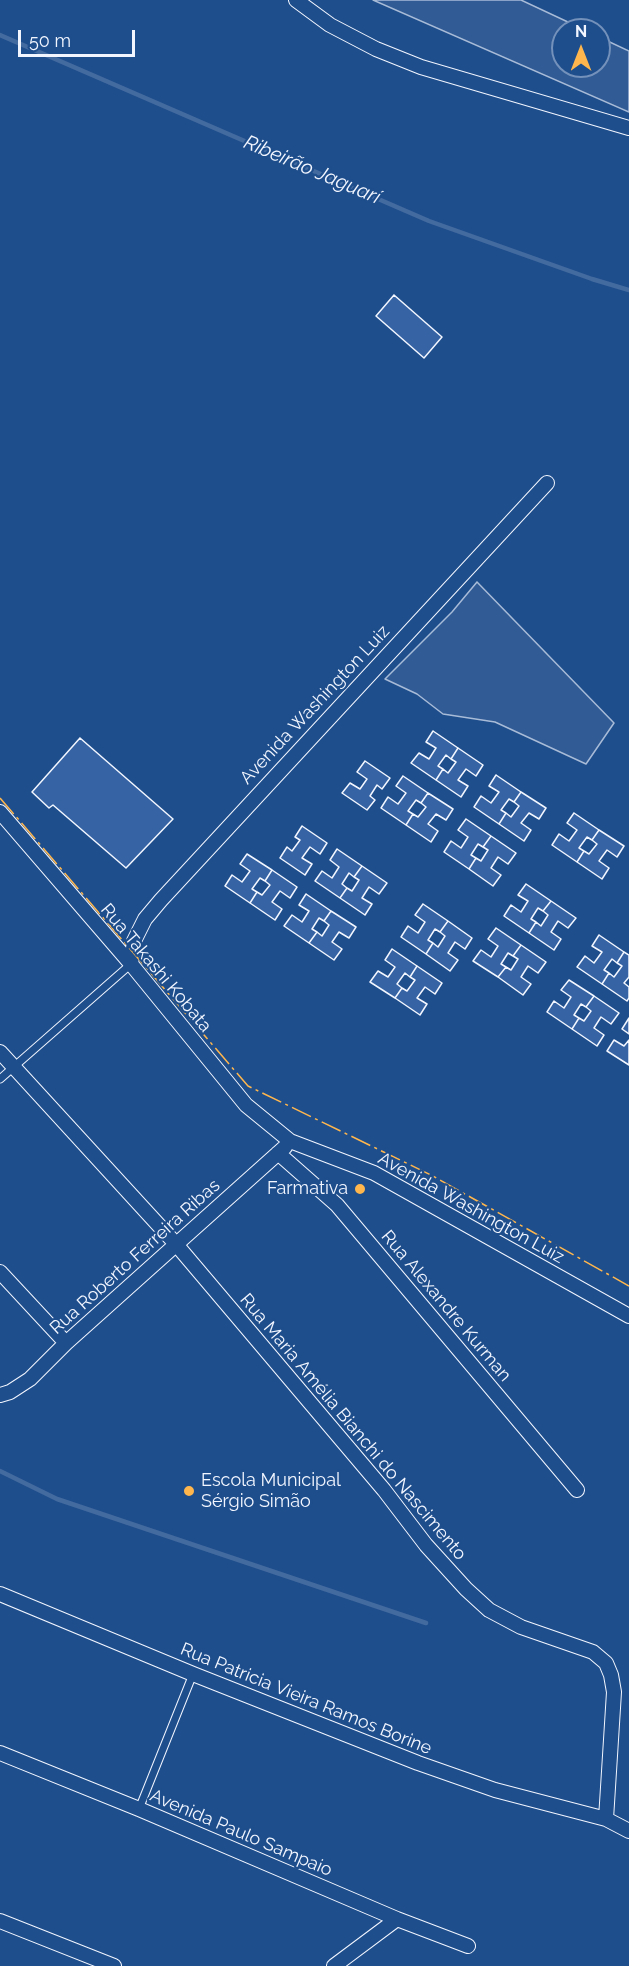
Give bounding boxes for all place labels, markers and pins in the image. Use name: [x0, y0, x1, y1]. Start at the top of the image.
place label: Farmativa: [267, 1178, 348, 1200]
marker: Farmativa: [353, 1182, 367, 1196]
place label: Escola Municipal Sérgio Simão: [201, 1470, 341, 1512]
marker: Escola Municipal Sérgio Simão: [182, 1484, 196, 1498]

